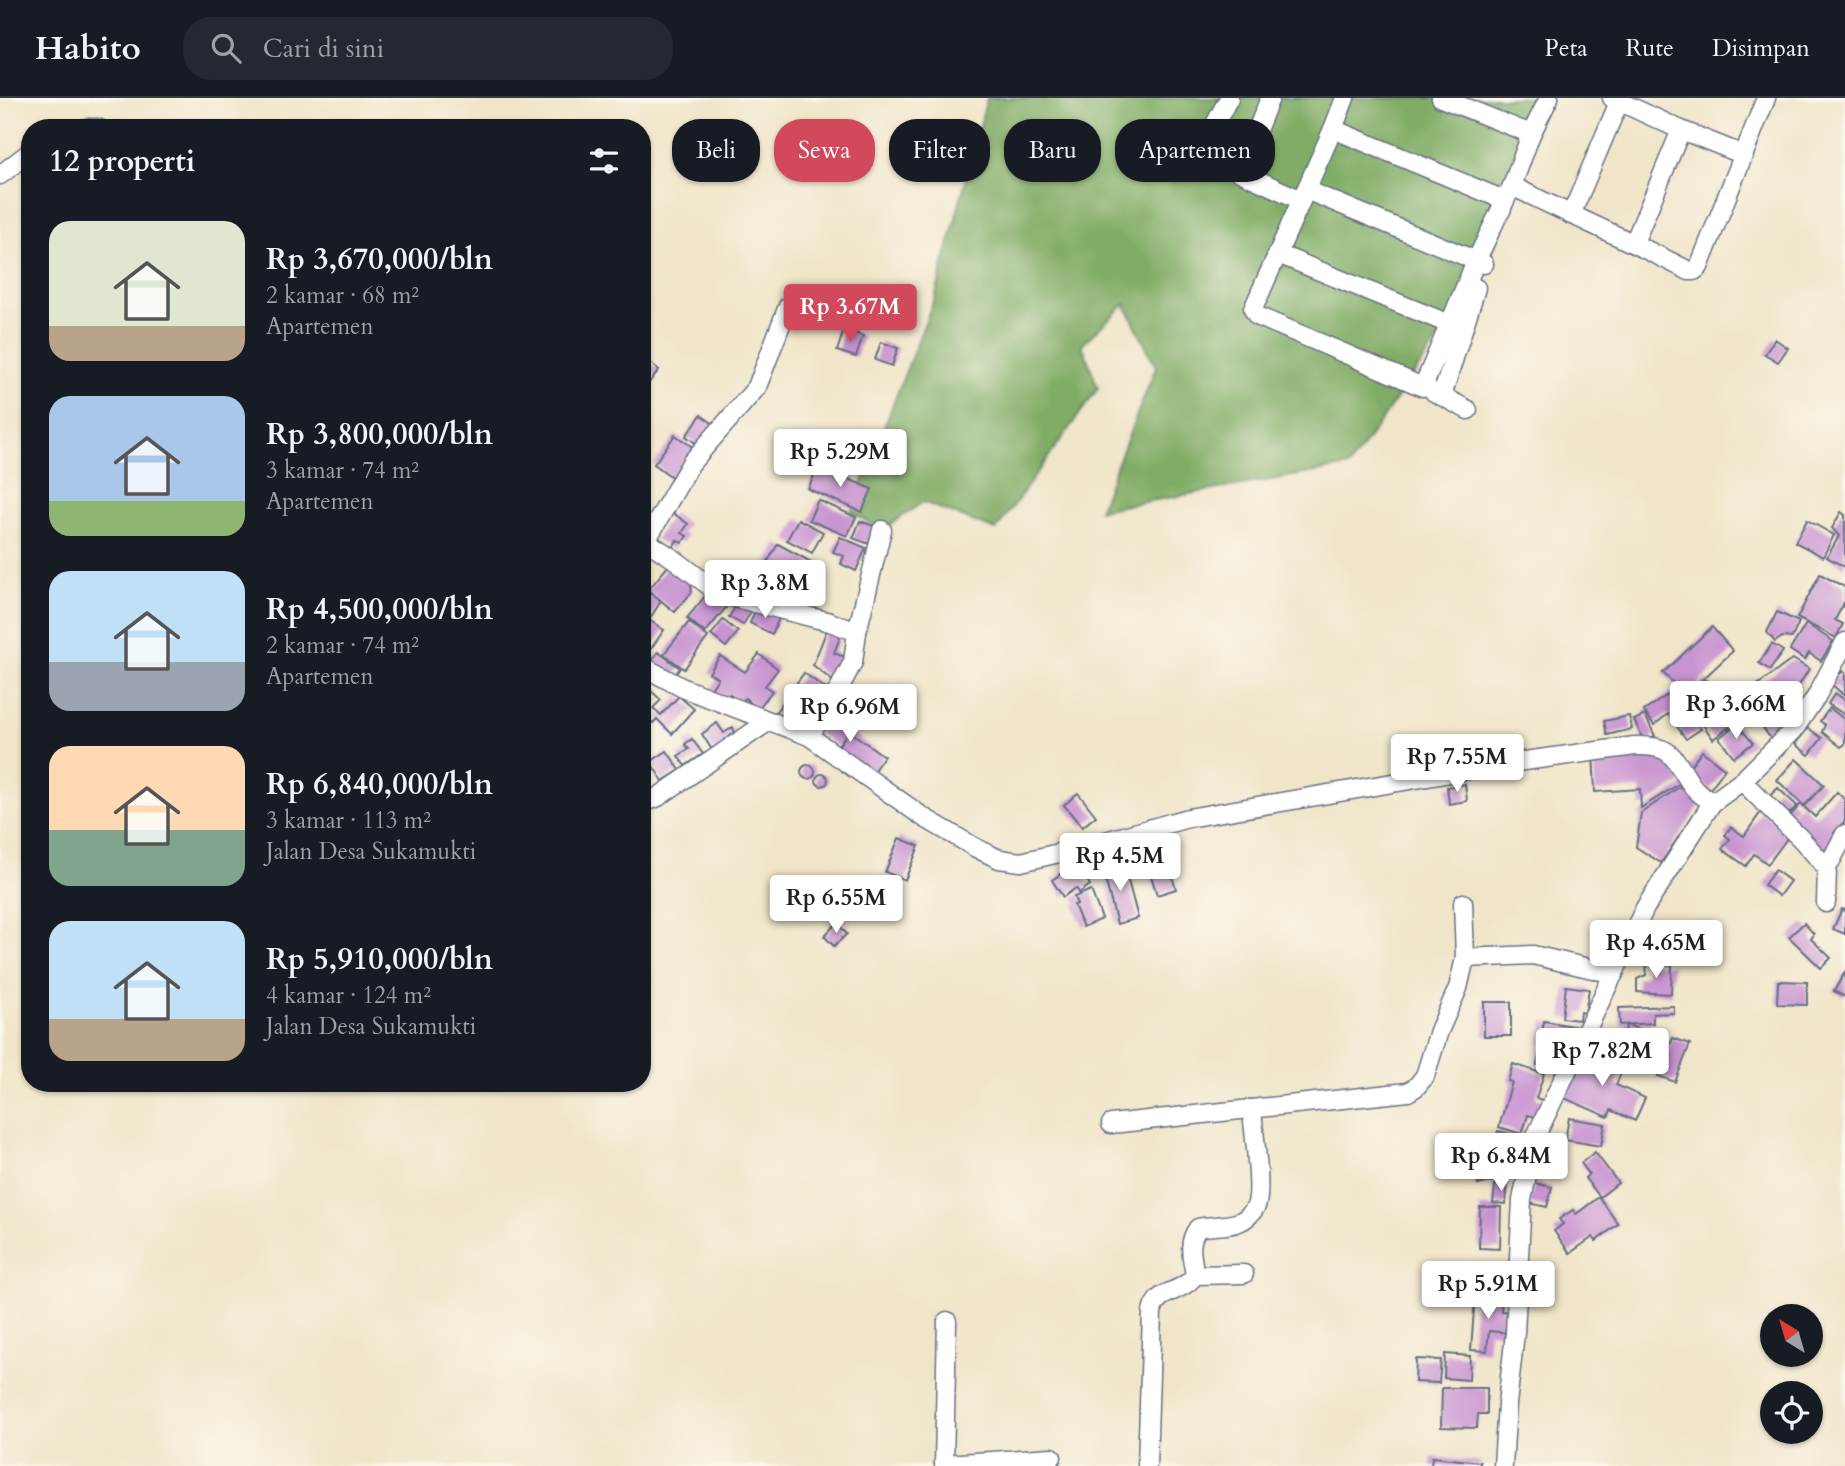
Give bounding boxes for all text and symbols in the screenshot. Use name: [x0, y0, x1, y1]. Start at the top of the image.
search box: [183, 17, 673, 80]
text: Habito: [35, 26, 141, 71]
icon: search: [207, 29, 245, 67]
text: Cari di sini: [263, 31, 384, 66]
text: Peta: [1545, 32, 1588, 65]
text: Rute: [1626, 32, 1674, 65]
text: Disimpan: [1712, 32, 1810, 65]
chip: Beli: [672, 119, 760, 182]
chip: Sewa: [774, 119, 875, 182]
chip: Filter: [889, 119, 990, 182]
chip: Baru: [1004, 119, 1101, 182]
chip: Apartemen: [1115, 119, 1275, 182]
text: 12 properti: [49, 141, 195, 182]
icon: filters: [585, 142, 623, 180]
text: Rp 3,670,000/bln: [266, 239, 493, 280]
icon: home: [105, 249, 189, 333]
text: 2 kamar · 68 m²: [266, 280, 419, 311]
pin: Rp 3.67M: [778, 285, 922, 344]
text: Rp 3.67M: [800, 291, 900, 322]
text: Apartemen: [266, 311, 374, 342]
text: Rp 3,800,000/bln: [266, 414, 493, 455]
icon: home: [105, 424, 189, 508]
pin: Rp 5.29M: [768, 430, 912, 489]
text: Rp 5.29M: [790, 436, 890, 467]
text: 3 kamar · 74 m²: [266, 455, 419, 486]
text: Apartemen: [266, 486, 374, 517]
pin: Rp 3.8M: [700, 560, 830, 620]
text: Rp 3.8M: [721, 567, 809, 598]
text: Rp 4,500,000/bln: [266, 589, 493, 630]
icon: home: [105, 599, 189, 683]
text: 2 kamar · 74 m²: [266, 630, 419, 661]
text: Apartemen: [266, 661, 374, 692]
pin: Rp 3.66M: [1664, 682, 1808, 741]
pin: Rp 6.96M: [778, 684, 922, 744]
text: Rp 3.66M: [1686, 688, 1786, 719]
text: Rp 6.96M: [800, 691, 900, 722]
pin: Rp 7.55M: [1385, 734, 1529, 794]
text: Rp 7.55M: [1407, 741, 1507, 772]
text: Rp 6,840,000/bln: [266, 764, 493, 805]
icon: home: [105, 774, 189, 858]
text: 3 kamar · 113 m²: [266, 805, 431, 836]
pin: Rp 4.5M: [1055, 834, 1185, 893]
text: Jalan Desa Sukamukti: [266, 836, 476, 867]
text: Rp 4.5M: [1076, 840, 1164, 871]
pin: Rp 6.55M: [764, 876, 908, 935]
text: Rp 6.55M: [786, 882, 886, 913]
pin: Rp 4.65M: [1584, 920, 1728, 980]
text: Rp 4.65M: [1606, 927, 1706, 958]
text: Rp 5,910,000/bln: [266, 939, 493, 980]
icon: home: [105, 949, 189, 1033]
text: 4 kamar · 124 m²: [266, 980, 431, 1011]
text: Jalan Desa Sukamukti: [266, 1011, 476, 1042]
pin: Rp 7.82M: [1530, 1028, 1674, 1088]
text: Rp 7.82M: [1552, 1035, 1652, 1066]
pin: Rp 6.84M: [1429, 1134, 1573, 1193]
text: Rp 6.84M: [1451, 1140, 1551, 1171]
pin: Rp 5.91M: [1416, 1262, 1560, 1321]
text: Rp 5.91M: [1438, 1268, 1538, 1299]
north arrow: [1760, 1304, 1824, 1367]
map controls: [1760, 1304, 1823, 1444]
button: locate: [1760, 1381, 1823, 1444]

